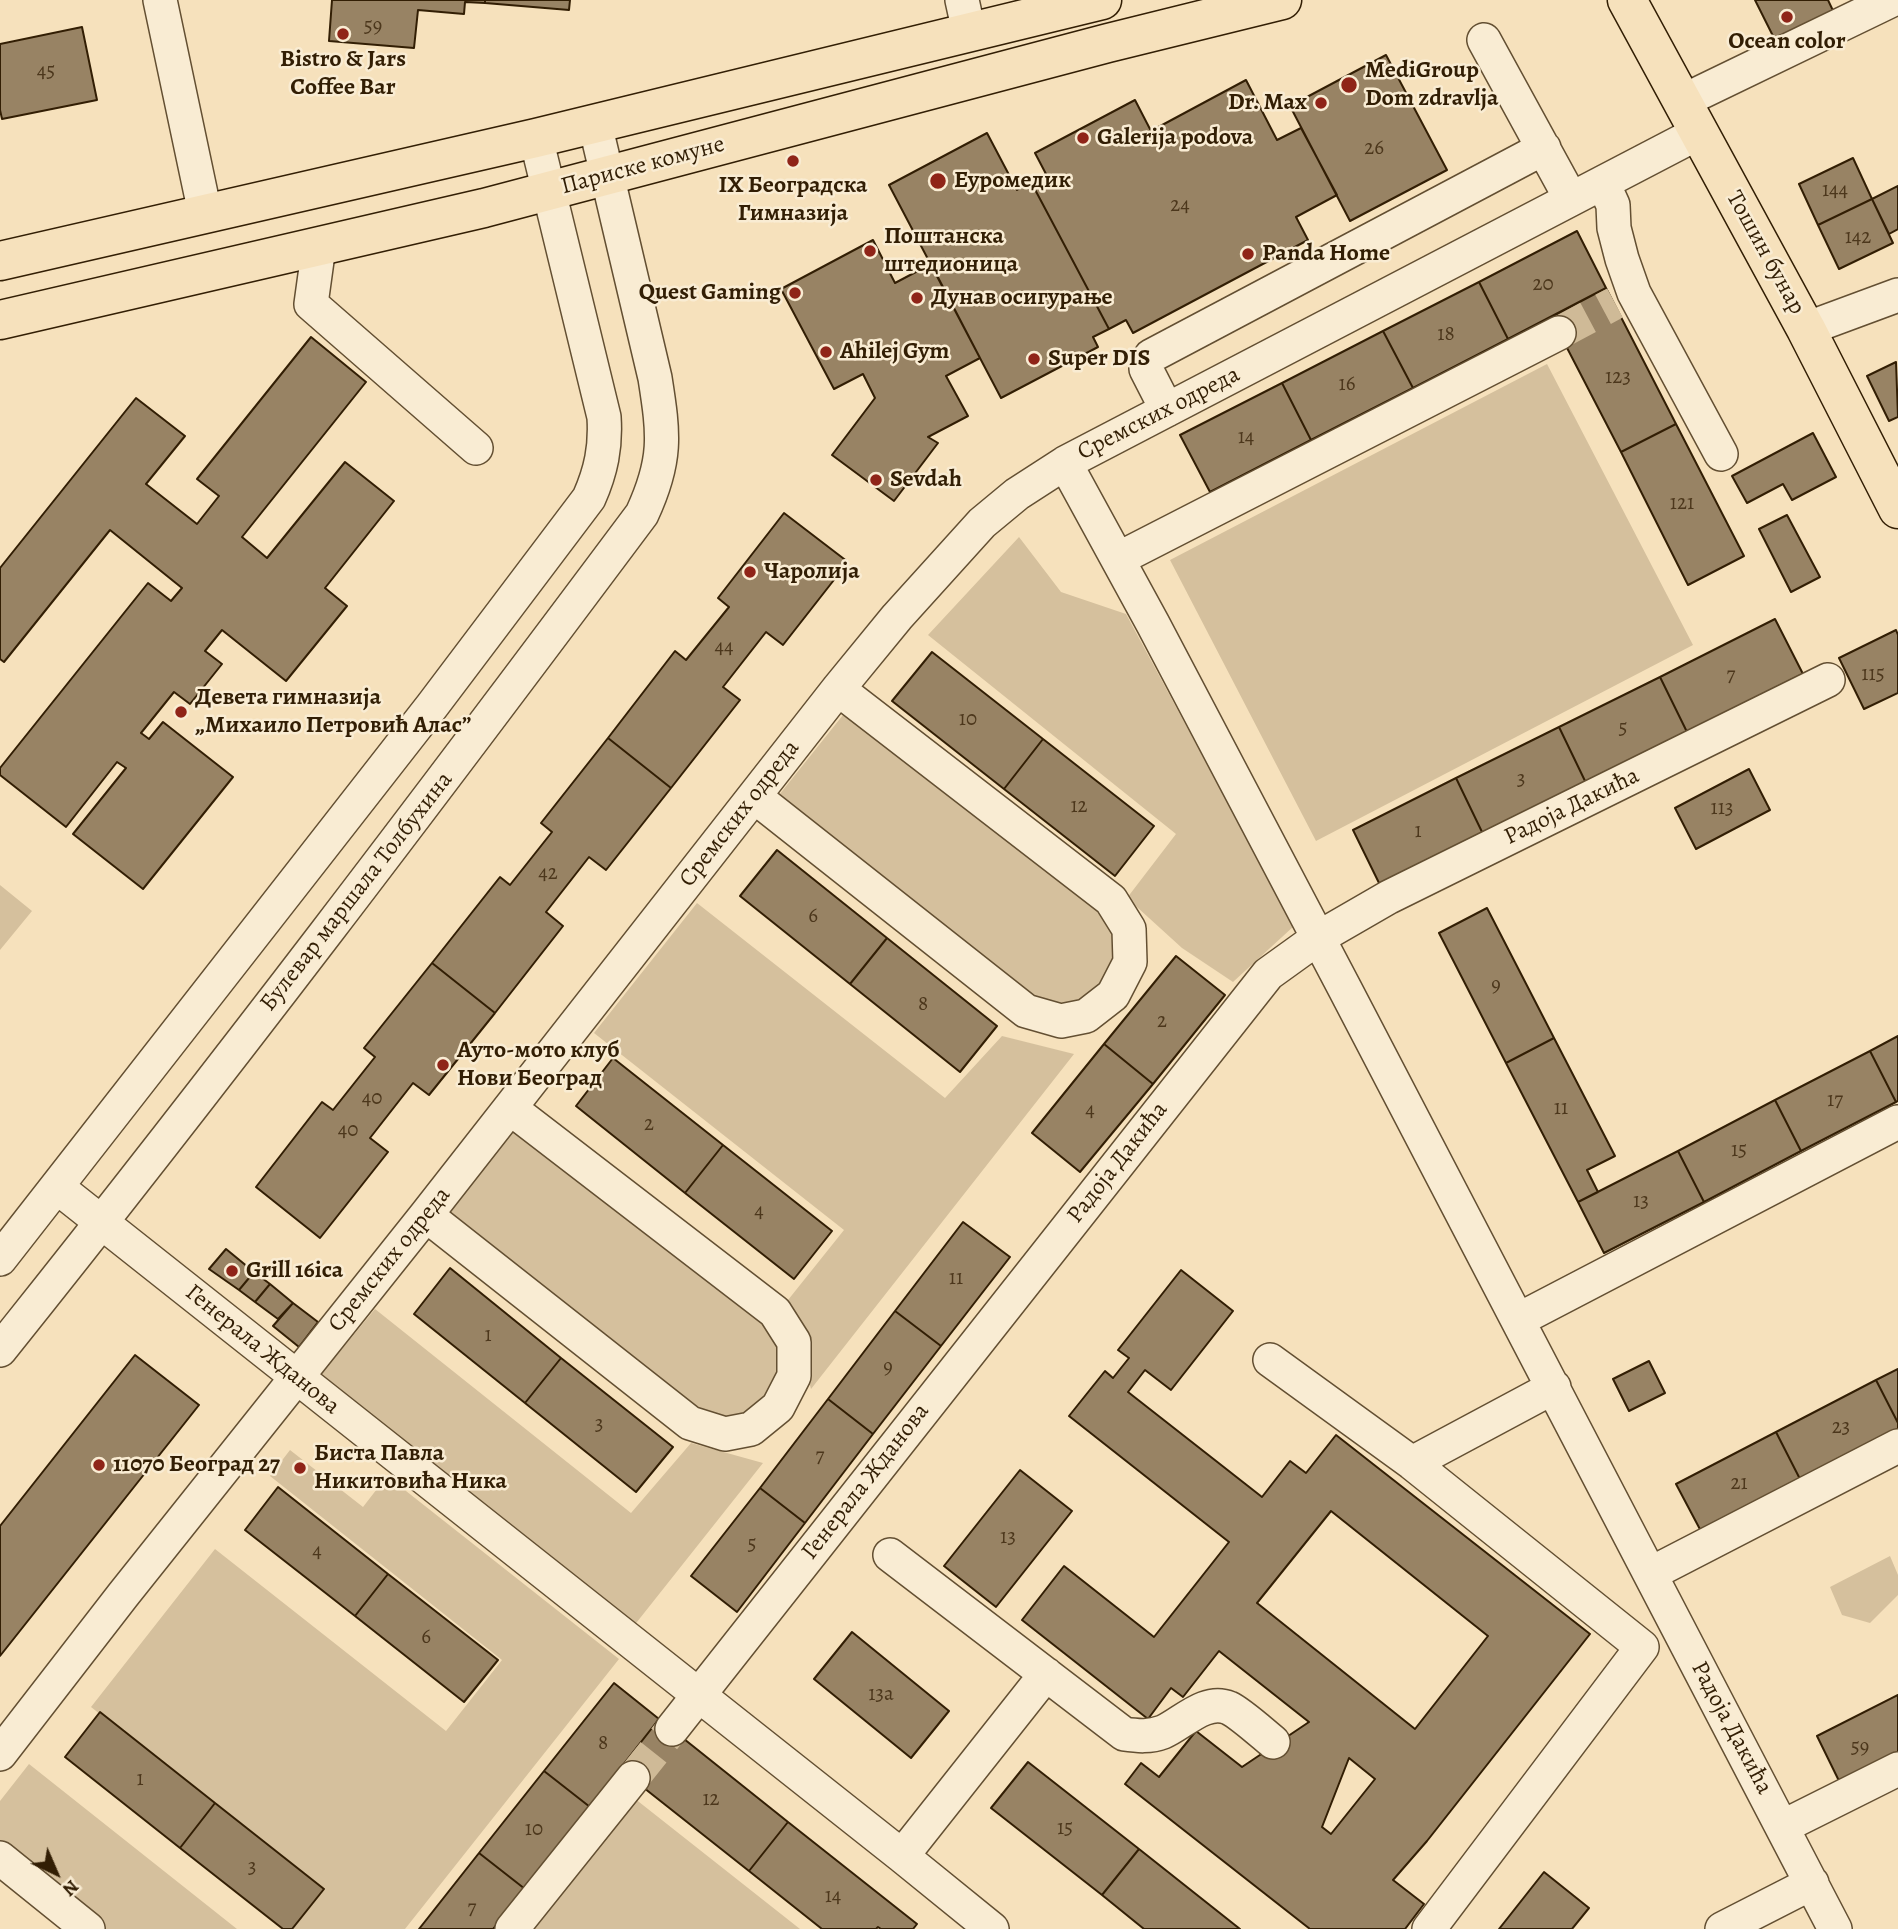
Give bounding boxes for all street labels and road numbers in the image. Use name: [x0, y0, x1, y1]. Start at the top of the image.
street label: Париске комуне: [558, 130, 728, 202]
street label: Тошин бунар: [1719, 186, 1811, 320]
street label: Сремских одреда: [1073, 361, 1245, 467]
street label: Сремских одреда: [674, 735, 806, 893]
street label: Радоја Дакића: [1500, 762, 1644, 852]
street label: Булевар маршала Толбухина: [255, 767, 459, 1017]
street label: Радоја Дакића: [1062, 1096, 1174, 1230]
street label: Сремских одреда: [323, 1182, 457, 1338]
street label: Генерала Жданова: [179, 1279, 345, 1421]
street label: Генерала Жданова: [796, 1398, 936, 1566]
street label: Радоја Дакића: [1684, 1657, 1778, 1799]

